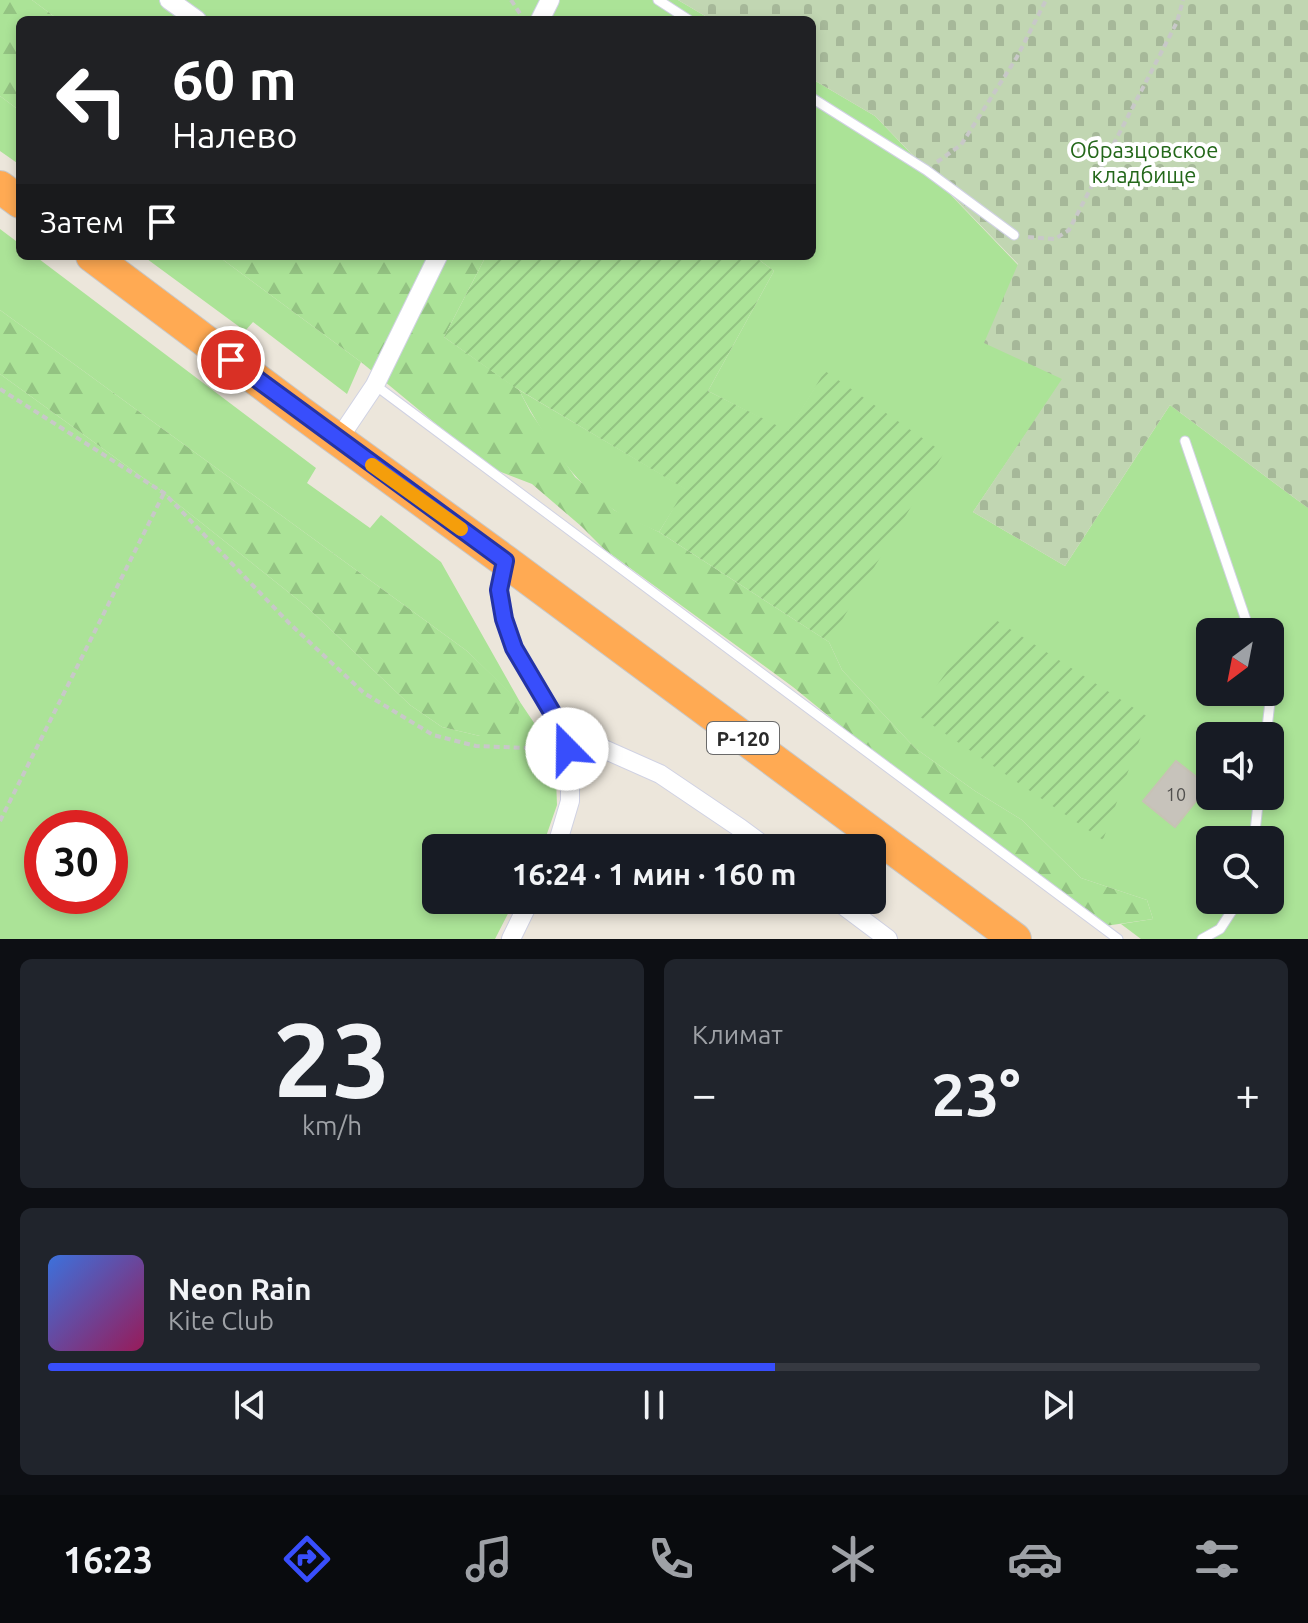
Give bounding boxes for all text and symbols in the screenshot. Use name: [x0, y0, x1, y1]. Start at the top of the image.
icon: left: [40, 48, 144, 152]
text: 60 m: [172, 48, 297, 111]
text: Налево: [172, 114, 297, 155]
park label: Образцовское кладбище: [1070, 137, 1218, 187]
icon: arrive: [140, 200, 184, 244]
text: Затем: [40, 205, 124, 239]
pin: [197, 326, 265, 394]
icon: arrive: [209, 338, 253, 382]
north arrow: [1196, 618, 1284, 706]
map controls: [1196, 618, 1284, 914]
position arrow: [525, 707, 609, 791]
road number: Р-120: [707, 722, 779, 754]
button: sound: [1196, 722, 1284, 810]
house number: 10: [1166, 784, 1186, 804]
speed limit sign: 30: [24, 810, 128, 914]
button: search: [1196, 826, 1284, 914]
text: 16:24 · 1 мин · 160 m: [512, 857, 796, 891]
text: 23: [273, 1000, 391, 1117]
text: Климат: [692, 1020, 783, 1049]
text: 23°: [932, 1060, 1020, 1127]
text: −: [692, 1069, 717, 1118]
text: +: [1235, 1069, 1260, 1118]
text: km/h: [302, 1111, 362, 1140]
text: Neon Rain: [168, 1272, 312, 1306]
text: Kite Club: [168, 1306, 274, 1335]
icon: previous: [228, 1383, 272, 1427]
icon: pause: [632, 1383, 676, 1427]
icon: next: [1036, 1383, 1080, 1427]
icon: directions: [279, 1531, 335, 1587]
icon: music: [461, 1531, 517, 1587]
icon: phone: [643, 1531, 699, 1587]
icon: climate: [825, 1531, 881, 1587]
icon: car: [1007, 1531, 1063, 1587]
icon: filters: [1189, 1531, 1245, 1587]
text: 16:23: [63, 1539, 153, 1580]

